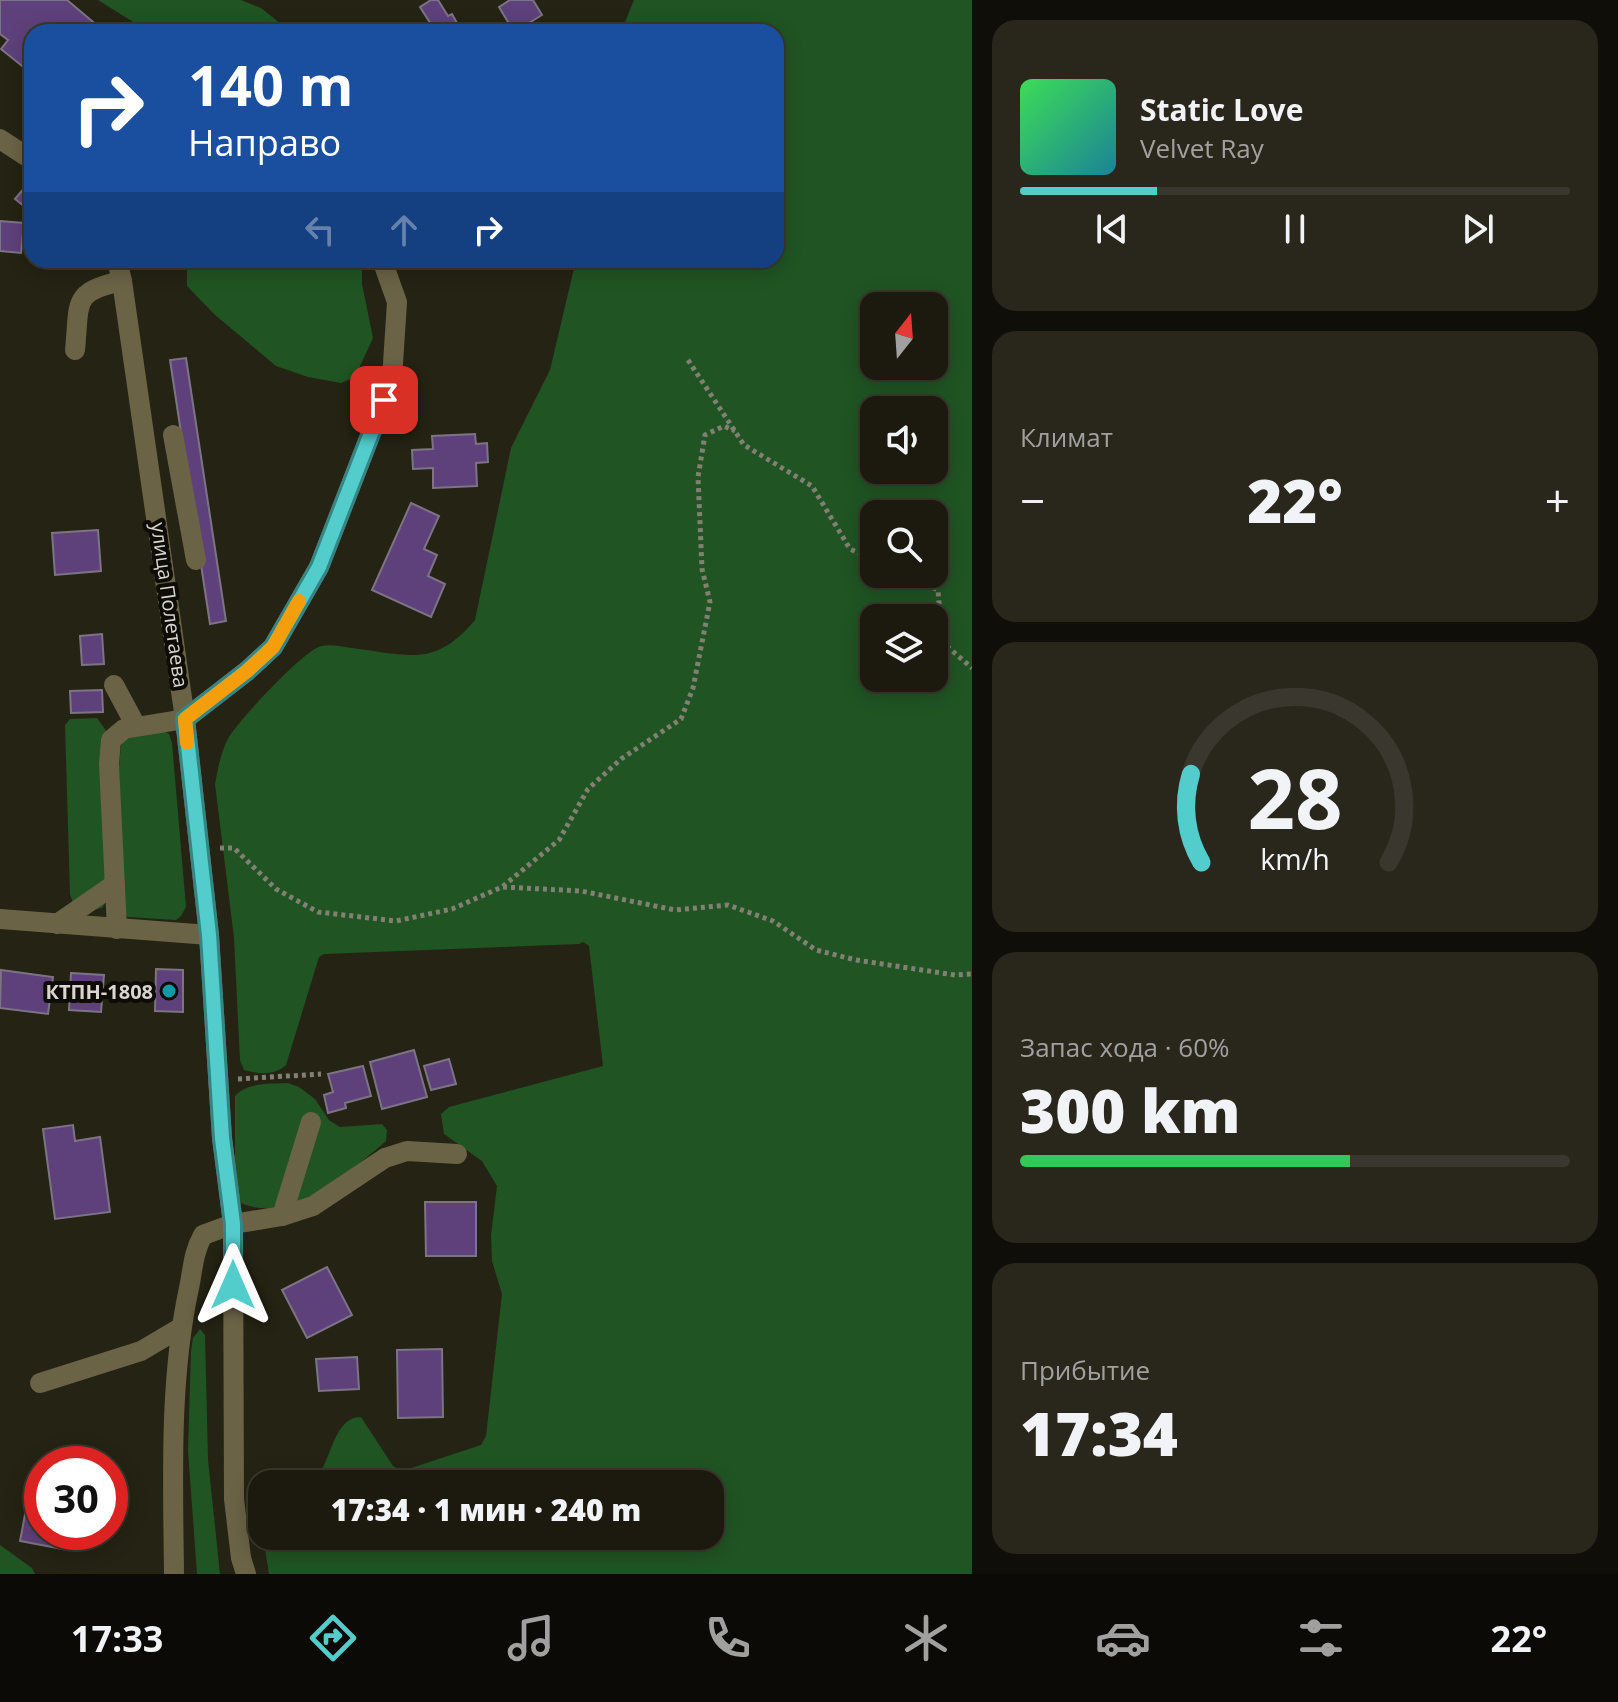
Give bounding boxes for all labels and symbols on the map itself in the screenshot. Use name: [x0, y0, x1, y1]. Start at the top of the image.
north arrow: [860, 292, 948, 380]
pin: [350, 366, 418, 434]
street label: улица Полетаева: [145, 521, 195, 689]
place label: КТПН-1808: [46, 978, 153, 1005]
marker: КТПН-1808: [160, 982, 178, 1000]
position arrow: [191, 1243, 275, 1327]
speed limit sign: 30: [24, 1446, 128, 1550]

